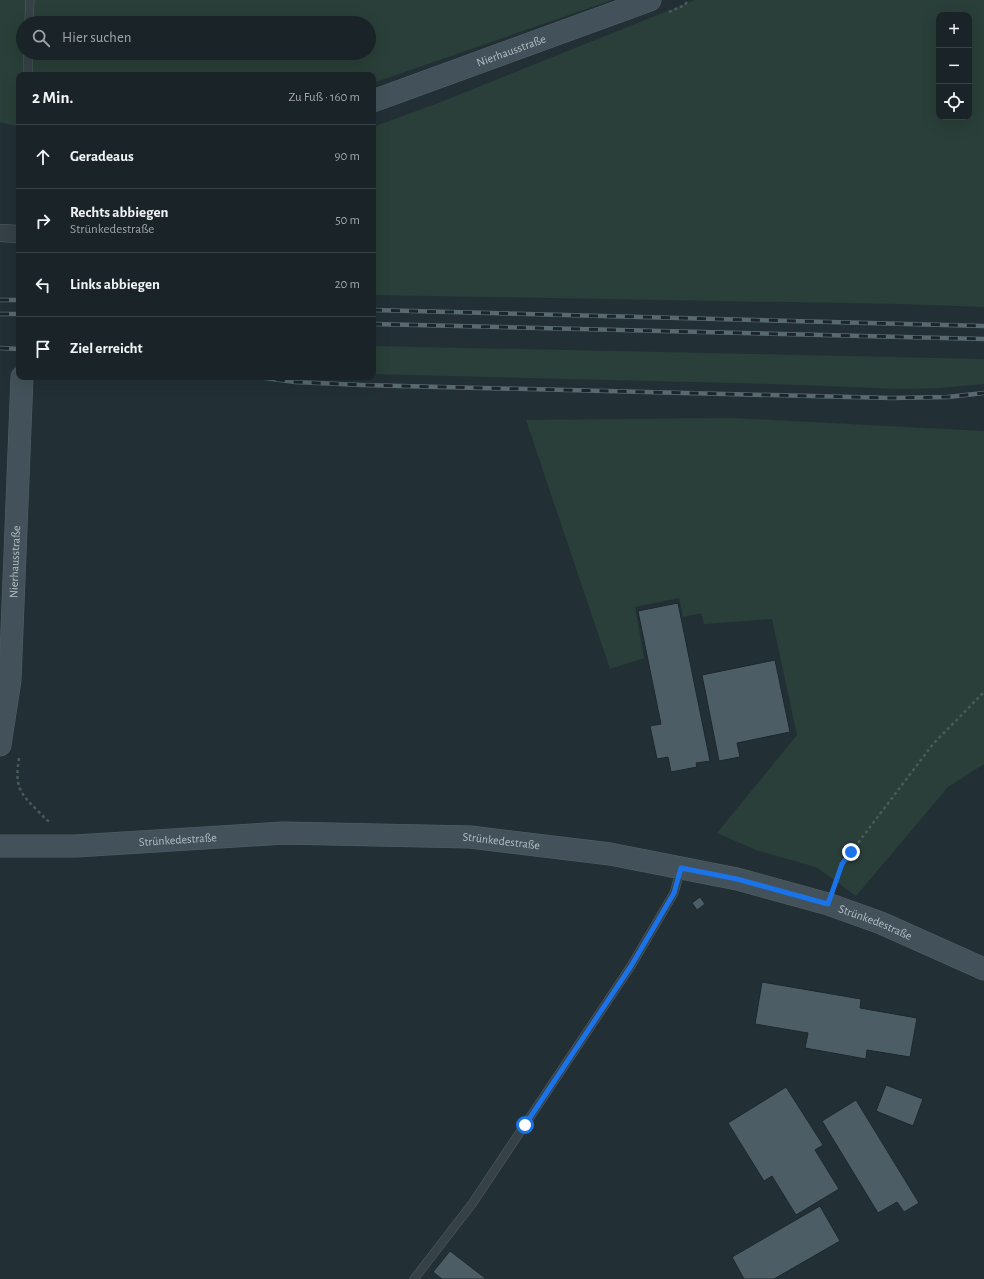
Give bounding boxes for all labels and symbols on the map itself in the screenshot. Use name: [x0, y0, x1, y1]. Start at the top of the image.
street label: Nierhausstraße: [475, 33, 547, 69]
street label: Nierhausstraße: [7, 525, 22, 598]
street label: Strünkedestraße: [138, 831, 217, 848]
street label: Strünkedestraße: [462, 831, 541, 851]
route end: [842, 843, 860, 861]
street label: Strünkedestraße: [837, 902, 914, 942]
route start: [516, 1116, 534, 1134]

